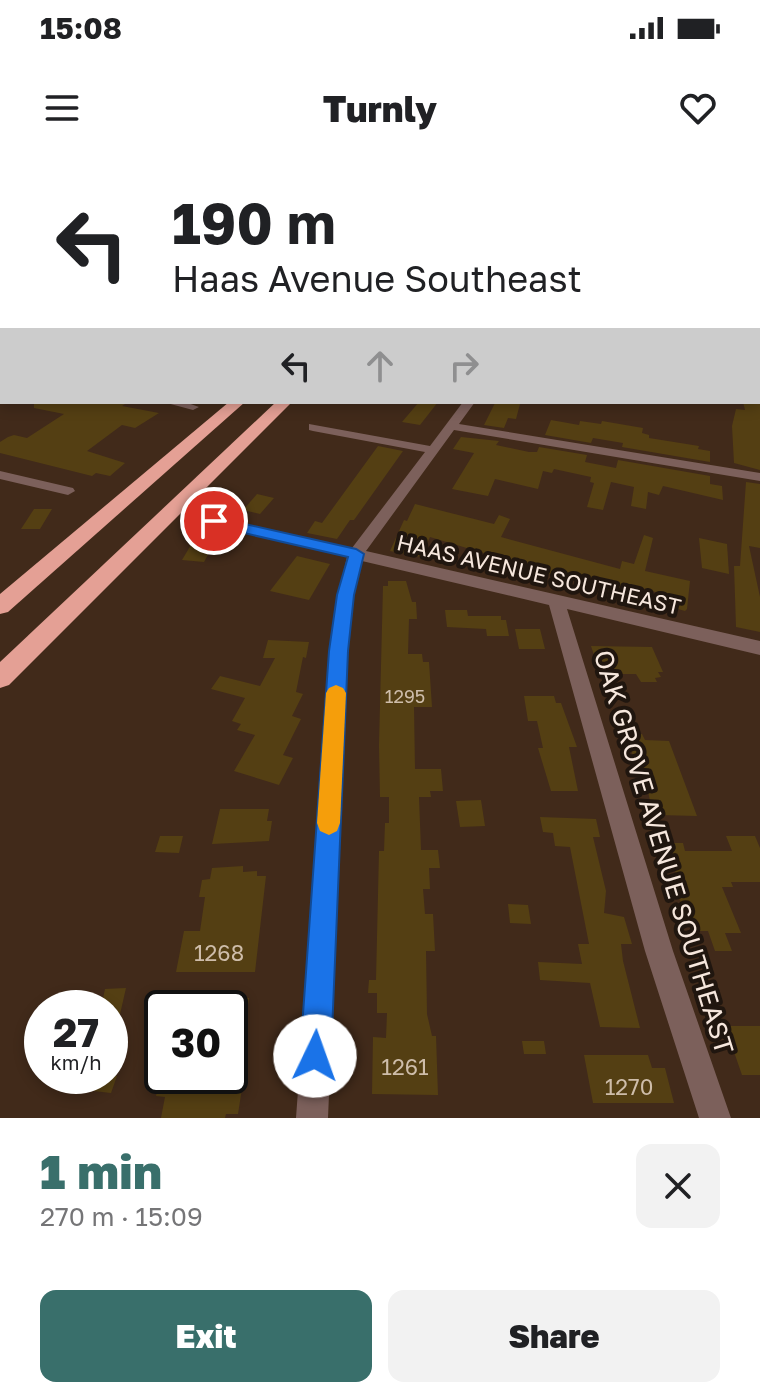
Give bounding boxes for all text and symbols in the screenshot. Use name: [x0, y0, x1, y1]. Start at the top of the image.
text: 15:08: [40, 10, 122, 46]
icon: menu: [40, 86, 84, 130]
icon: heart: [676, 86, 720, 130]
text: Turnly: [323, 87, 437, 130]
text: 190 m: [172, 189, 336, 256]
icon: left: [40, 192, 144, 296]
text: Haas Avenue Southeast: [172, 257, 582, 300]
icon: left: [274, 344, 318, 388]
icon: ahead: [358, 344, 402, 388]
icon: right: [442, 344, 486, 388]
pin: [180, 487, 248, 555]
icon: arrive: [192, 499, 236, 543]
street label: HAAS AVENUE SOUTHEAST: [394, 528, 684, 620]
street label: OAK GROVE AVENUE SOUTHEAST: [588, 646, 740, 1058]
house number: 1295: [385, 685, 425, 707]
house number: 1268: [194, 939, 244, 966]
speed limit sign: 30: [144, 990, 248, 1094]
text: 27: [53, 1008, 99, 1056]
position arrow: [273, 1014, 357, 1098]
text: km/h: [51, 1050, 101, 1074]
house number: 1261: [381, 1053, 429, 1080]
house number: 1270: [605, 1073, 653, 1100]
text: 1 min: [40, 1142, 162, 1200]
button: close: [636, 1144, 720, 1228]
text: 270 m · 15:09: [40, 1201, 203, 1232]
button: Exit: [40, 1290, 372, 1382]
button: Share: [388, 1290, 720, 1382]

